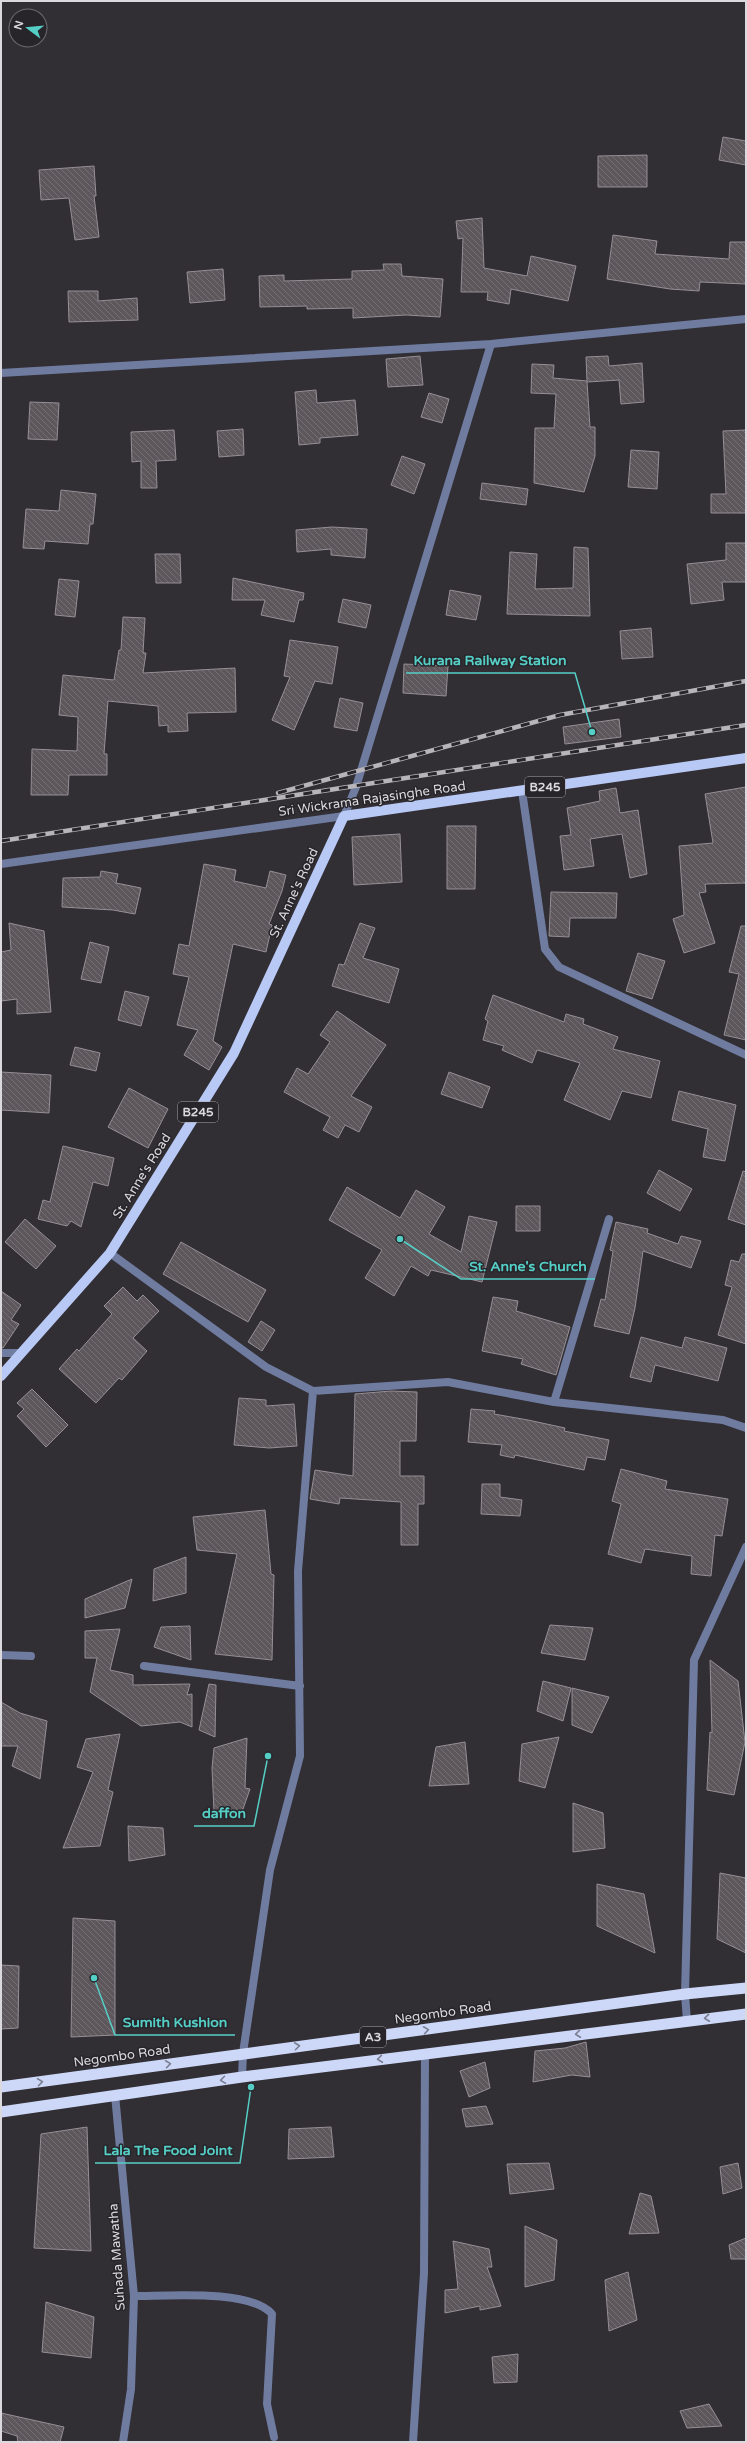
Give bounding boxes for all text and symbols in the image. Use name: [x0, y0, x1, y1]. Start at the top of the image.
north arrow: [8, 8, 48, 48]
text: N: [11, 19, 26, 31]
callout: Kurana Railway Station: [406, 647, 575, 673]
text: Kurana Railway Station: [413, 652, 567, 669]
road number: B245: [525, 777, 565, 797]
street label: Sri Wickrama Rajasinghe Road: [277, 778, 467, 820]
street label: St. Anne's Road: [266, 845, 322, 941]
road number: B245: [178, 1102, 218, 1122]
street label: St. Anne's Road: [109, 1130, 175, 1222]
callout: St. Anne's Church: [461, 1253, 595, 1279]
text: St. Anne's Church: [469, 1258, 587, 1275]
callout: daffon: [194, 1800, 254, 1826]
text: daffon: [202, 1805, 246, 1822]
street label: Negombo Road: [393, 1998, 493, 2028]
callout: Sumith Kushion: [115, 2009, 235, 2035]
text: Sumith Kushion: [123, 2014, 227, 2031]
one-way arrow: [704, 2014, 710, 2023]
one-way arrow: [423, 2026, 429, 2035]
road number: A3: [360, 2027, 386, 2047]
one-way arrow: [575, 2029, 581, 2038]
street label: Negombo Road: [72, 2041, 172, 2071]
one-way arrow: [294, 2042, 300, 2051]
one-way arrow: [377, 2054, 383, 2063]
one-way arrow: [165, 2060, 171, 2069]
one-way arrow: [220, 2075, 226, 2084]
one-way arrow: [37, 2078, 43, 2087]
callout: Lala The Food Joint: [95, 2137, 240, 2163]
text: Lala The Food Joint: [103, 2142, 233, 2159]
street label: Suhada Mawatha: [105, 2203, 129, 2311]

